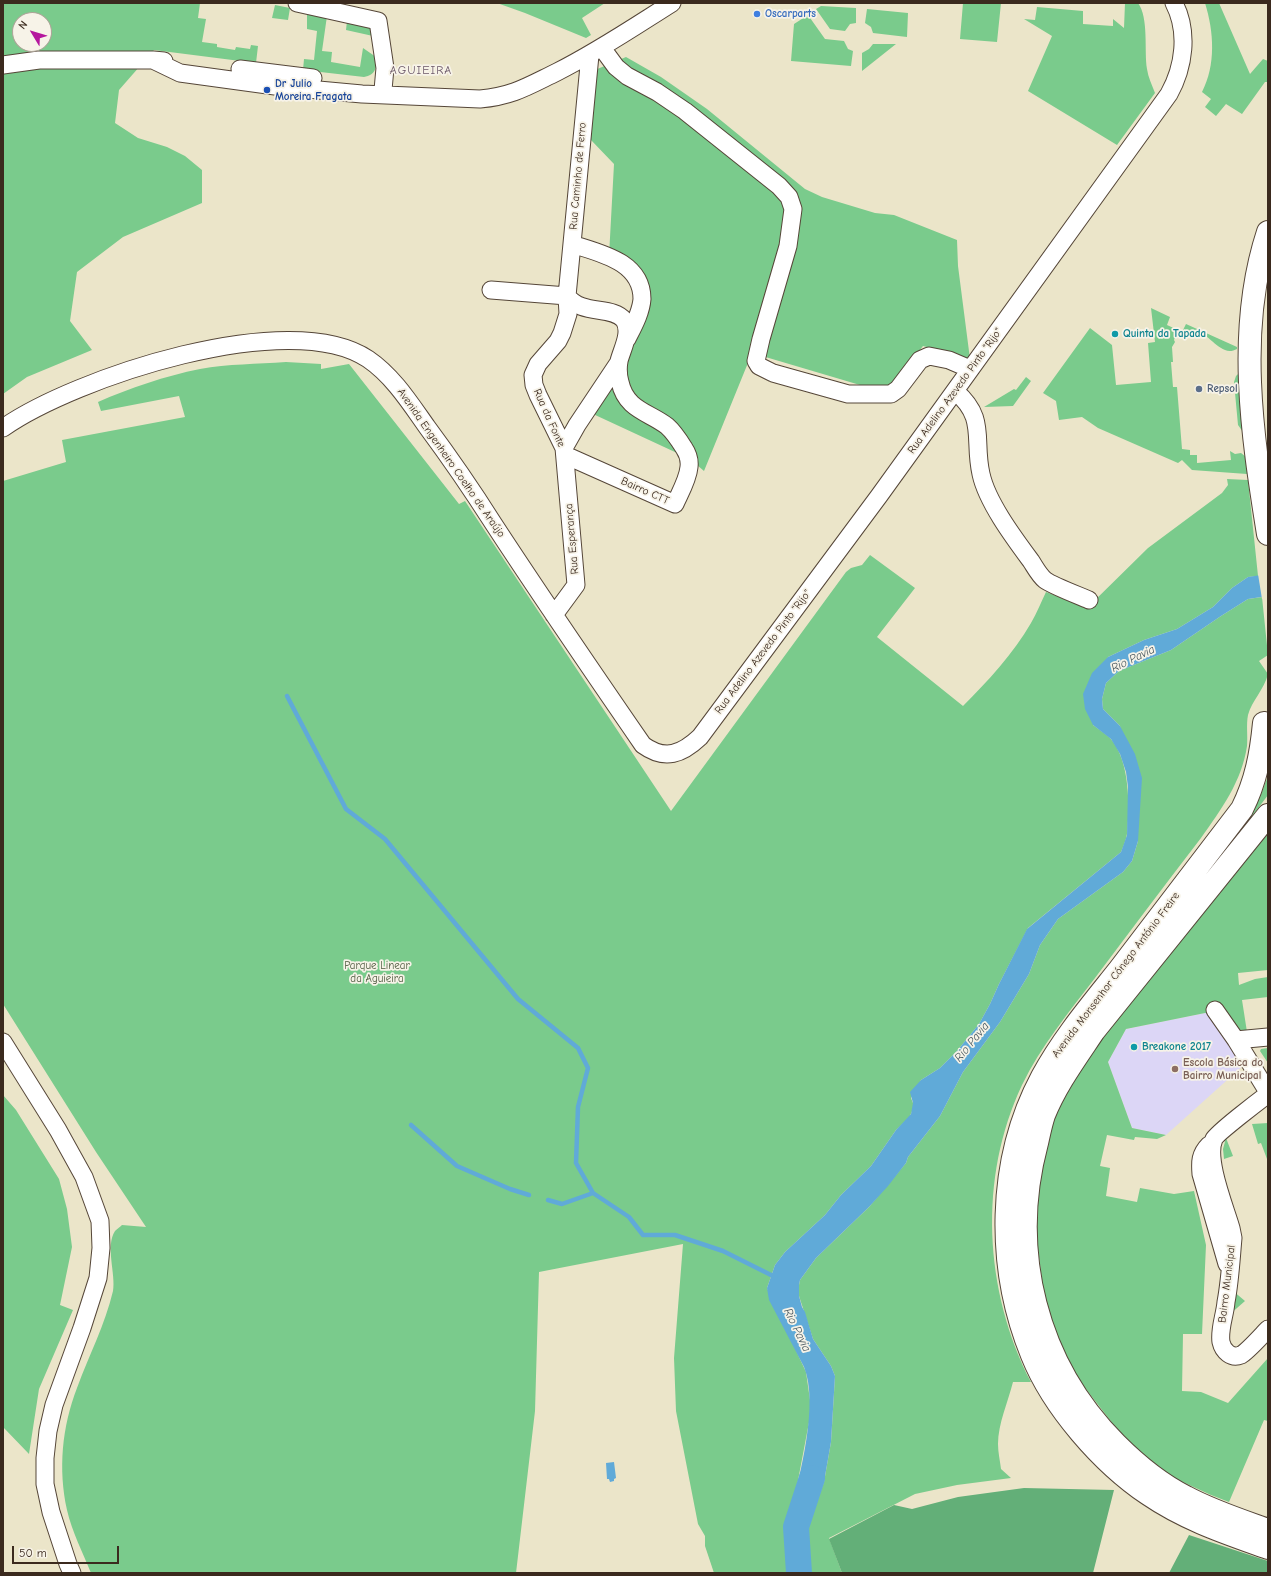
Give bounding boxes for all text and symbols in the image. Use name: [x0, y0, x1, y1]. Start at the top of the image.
place label: Oscarparts: [765, 7, 816, 21]
marker: Oscarparts: [752, 9, 762, 19]
north arrow: [12, 12, 52, 52]
text: N: [16, 18, 30, 32]
district label: AGUIEIRA: [390, 64, 452, 78]
place label: Dr Julio Moreira Fragata: [275, 77, 352, 103]
marker: Dr Julio Moreira Fragata: [262, 85, 272, 95]
street label: Rua Caminho de Ferro: [567, 122, 589, 230]
street label: Rua Adelino Azevedo Pinto "Rijo": [905, 326, 1005, 456]
place label: Quinta da Tapada: [1123, 327, 1206, 341]
marker: Quinta da Tapada: [1110, 329, 1120, 339]
place label: Repsol: [1207, 382, 1238, 396]
marker: Repsol: [1194, 384, 1204, 394]
street label: Avenida Engenheiro Coelho de Araújo: [394, 386, 508, 540]
street label: Rua da Fonte: [530, 387, 568, 449]
street label: Bairro CTT: [619, 474, 671, 508]
street label: Rua Esperança: [562, 503, 582, 575]
street label: Rua Adelino Azevedo Pinto "Rijo": [712, 587, 814, 717]
water label: Rio Pavia: [1109, 642, 1157, 676]
street label: Avenida Monsenhor Cónego António Freire: [1049, 890, 1183, 1060]
park label: Parque Linear da Aguieira: [344, 959, 410, 985]
water label: Rio Pavia: [952, 1019, 992, 1065]
place label: Breakone 2017: [1142, 1040, 1211, 1054]
marker: Breakone 2017: [1129, 1042, 1139, 1052]
place label: Escola Básica do Bairro Municipal: [1183, 1056, 1263, 1082]
marker: Escola Básica do Bairro Municipal: [1170, 1064, 1180, 1074]
street label: Bairro Municipal: [1216, 1244, 1238, 1324]
water label: Rio Pavia: [780, 1306, 814, 1354]
scale bar: [14, 1538, 121, 1564]
text: 50 m: [19, 1546, 47, 1560]

